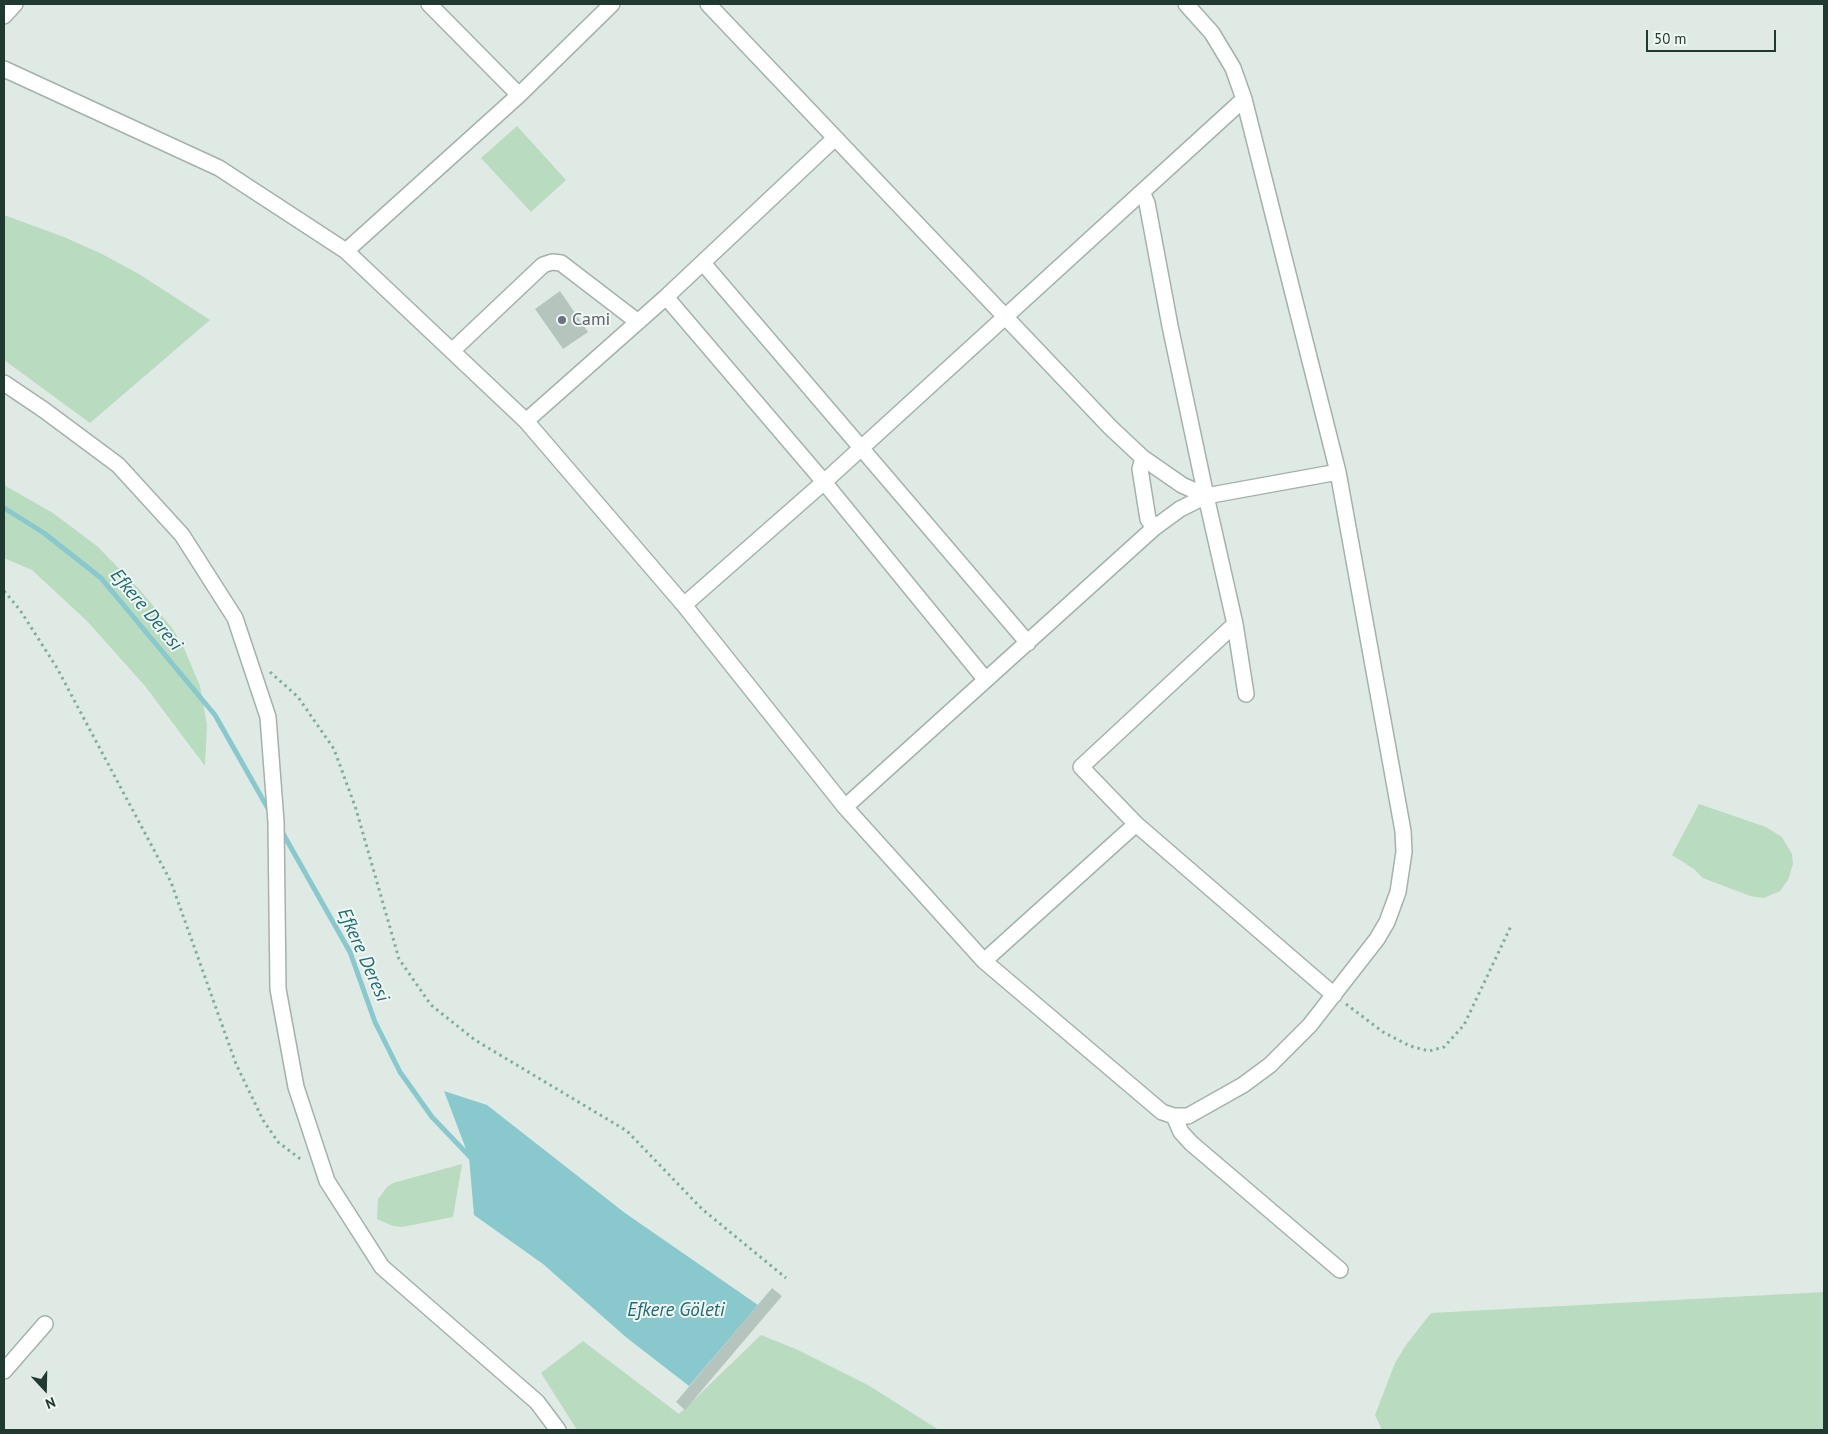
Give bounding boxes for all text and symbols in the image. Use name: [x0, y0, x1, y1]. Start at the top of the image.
scale bar: [1648, 20, 1778, 52]
text: 50 m: [1654, 29, 1687, 48]
place label: Cami: [572, 309, 610, 331]
marker: Cami: [556, 314, 568, 326]
water label: Efkere Deresi: [105, 564, 187, 656]
water label: Efkere Deresi: [332, 905, 394, 1005]
water label: Efkere Göleti: [627, 1300, 725, 1322]
north arrow: [20, 1364, 70, 1414]
text: N: [43, 1393, 58, 1413]

